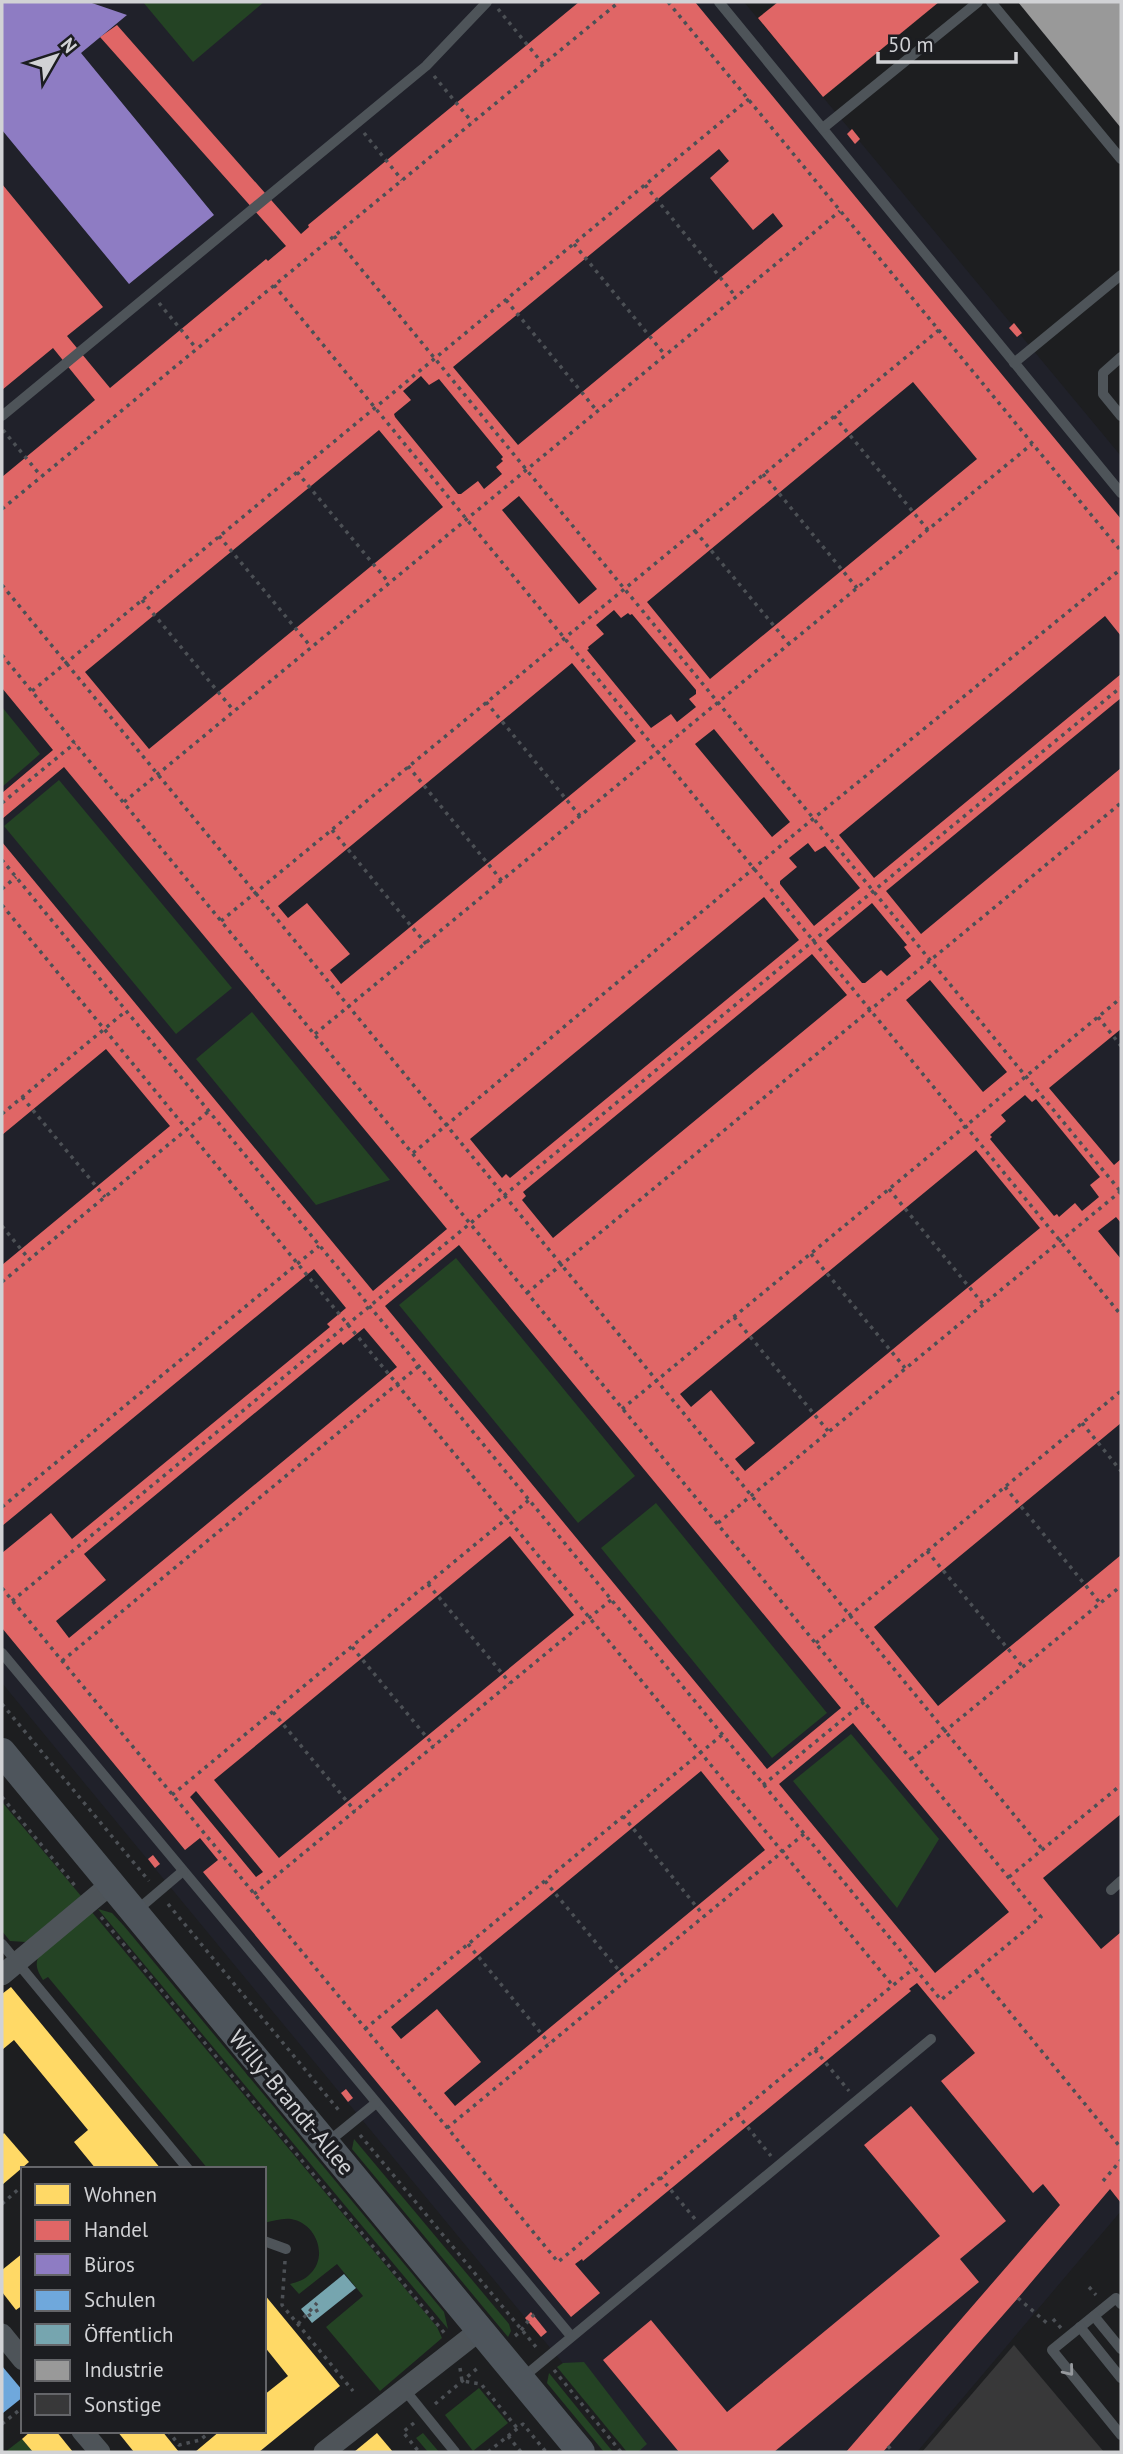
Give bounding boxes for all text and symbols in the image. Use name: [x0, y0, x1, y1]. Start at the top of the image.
north arrow: [21, 21, 91, 91]
scale bar: [878, 21, 1016, 65]
text: 50 m: [888, 31, 934, 58]
text: N: [56, 33, 82, 58]
street label: Willy-Brandt-Allee: [223, 2024, 361, 2180]
legend: [21, 2167, 266, 2433]
text: Wohnen: [84, 2181, 157, 2208]
text: Handel: [84, 2216, 148, 2243]
text: Büros: [84, 2251, 135, 2278]
text: Schulen: [84, 2286, 156, 2313]
text: Öffentlich: [84, 2321, 174, 2348]
text: Industrie: [84, 2356, 164, 2383]
one-way arrow: [1061, 2362, 1073, 2375]
text: Sonstige: [84, 2391, 161, 2418]

